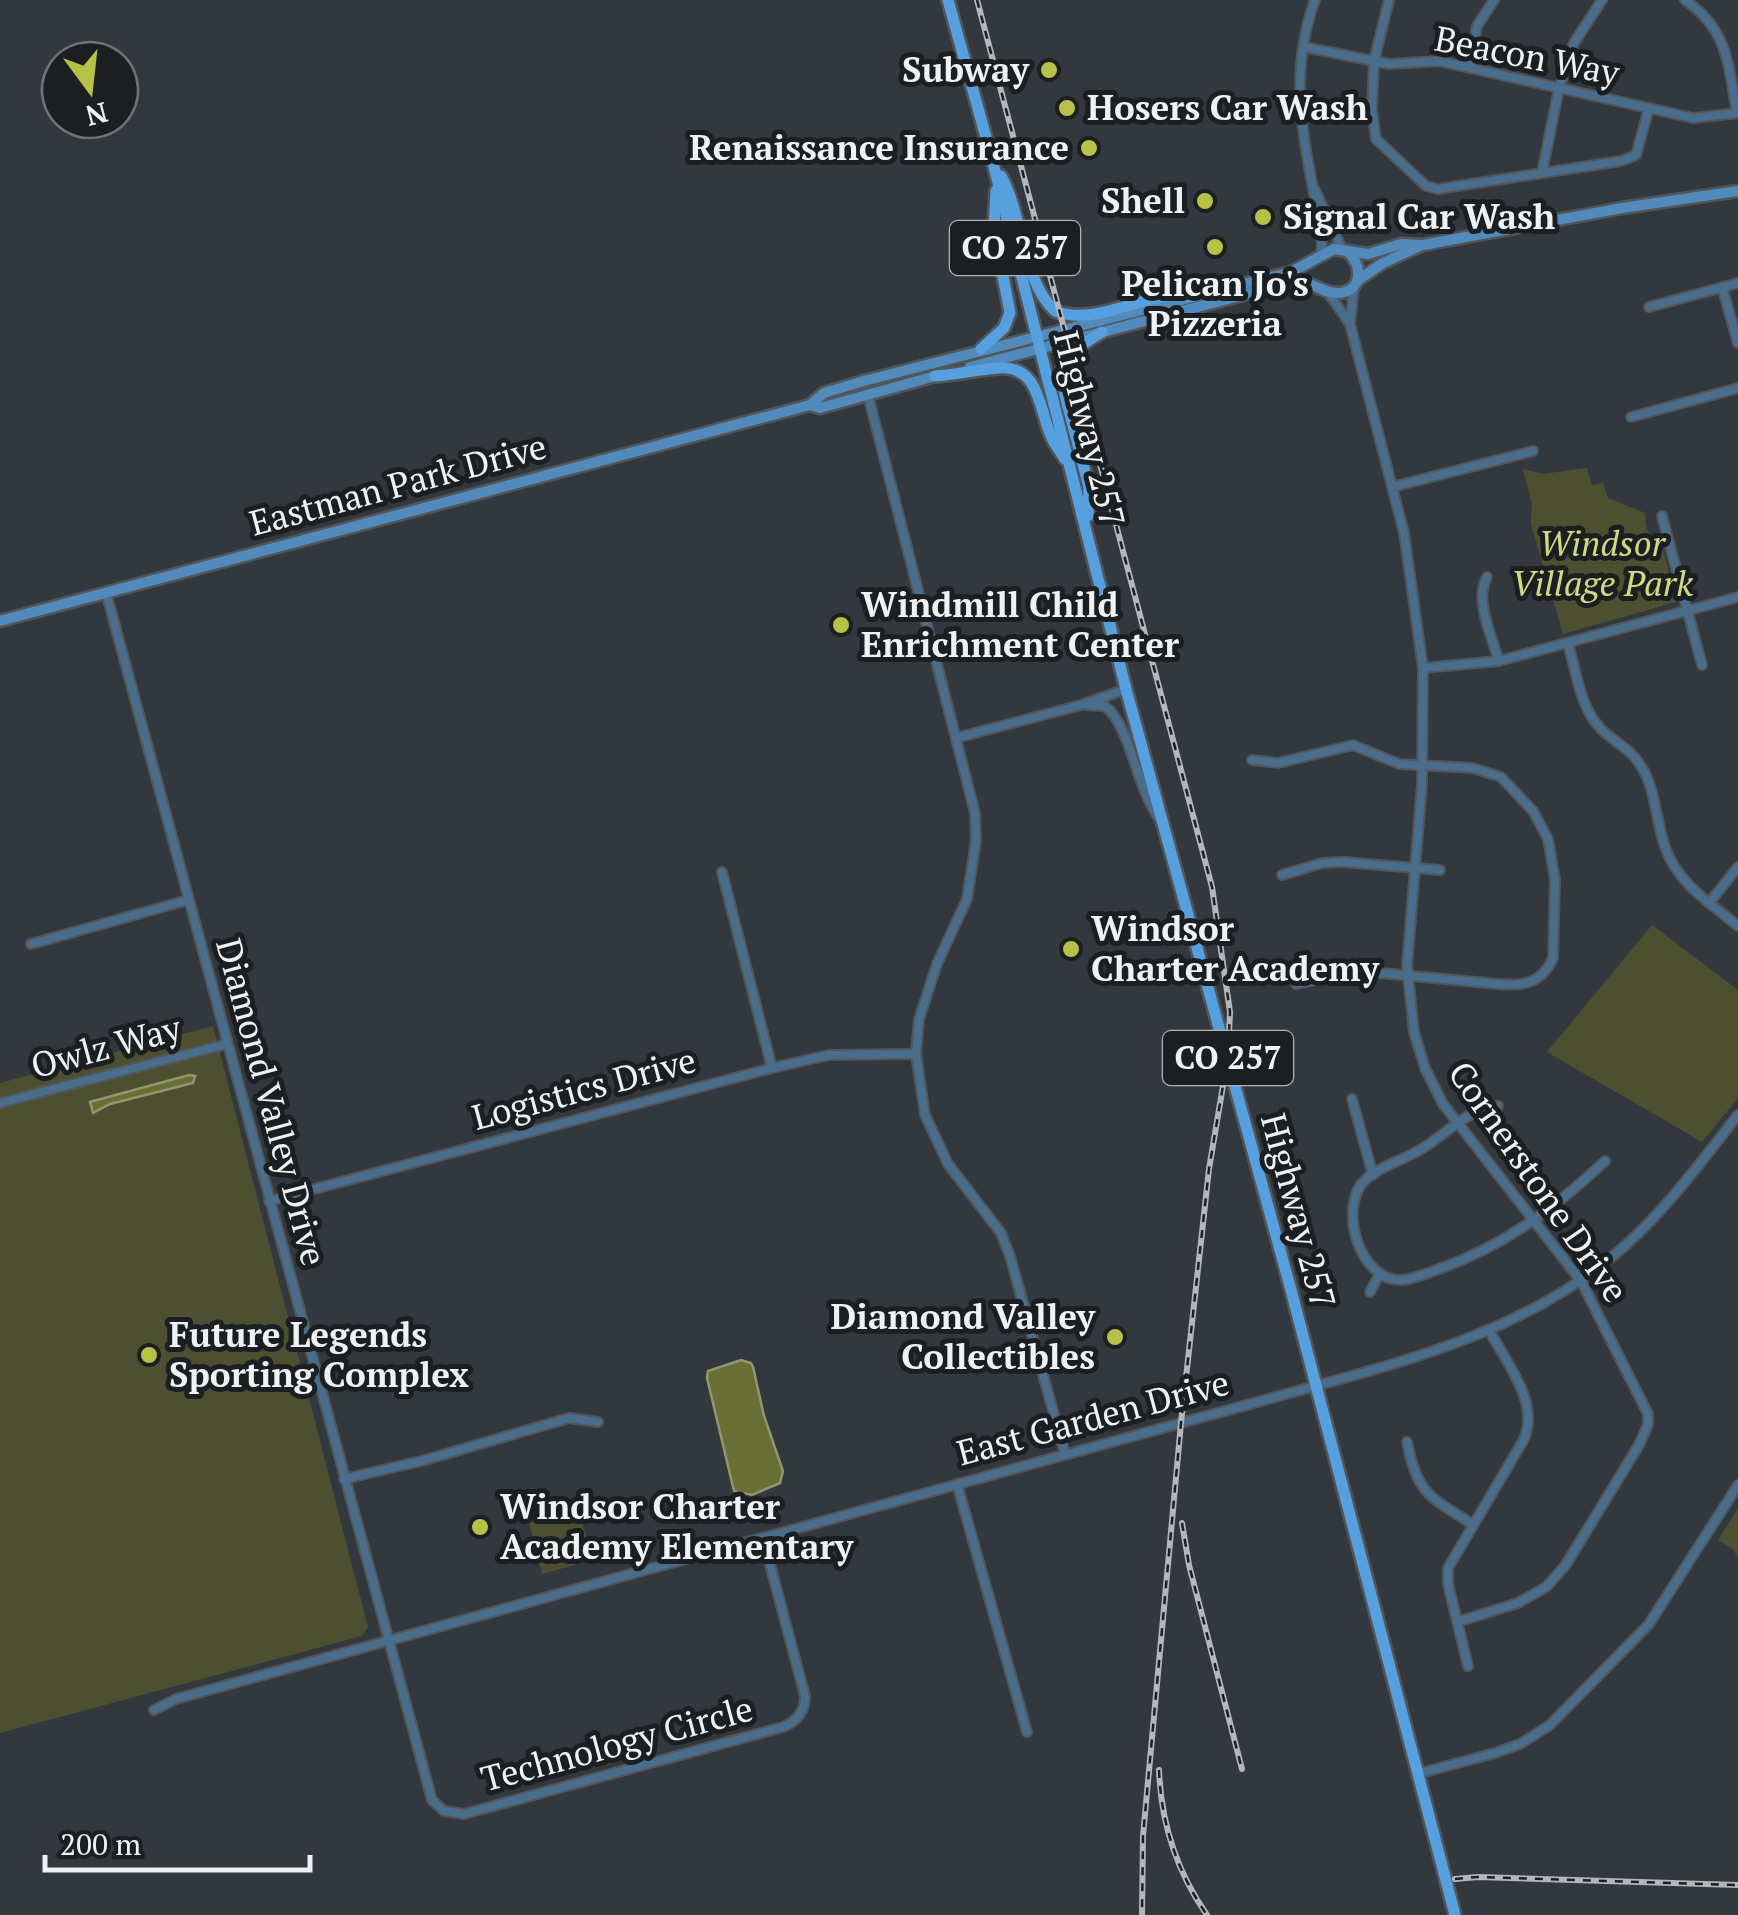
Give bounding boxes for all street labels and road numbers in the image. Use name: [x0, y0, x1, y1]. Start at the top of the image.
street label: Beacon Way: [1431, 15, 1625, 96]
road number: CO 257: [950, 221, 1080, 275]
street label: Highway 257: [1043, 326, 1137, 531]
street label: Eastman Park Drive: [244, 422, 551, 546]
street label: Diamond Valley Drive: [206, 933, 338, 1270]
street label: Owlz Way: [26, 1004, 187, 1088]
road number: CO 257: [1163, 1031, 1293, 1085]
street label: Logistics Drive: [467, 1036, 701, 1140]
street label: Cornerstone Drive: [1438, 1052, 1639, 1311]
street label: Highway 257: [1251, 1108, 1347, 1313]
street label: East Garden Drive: [952, 1359, 1234, 1475]
street label: Technology Circle: [476, 1685, 758, 1801]

